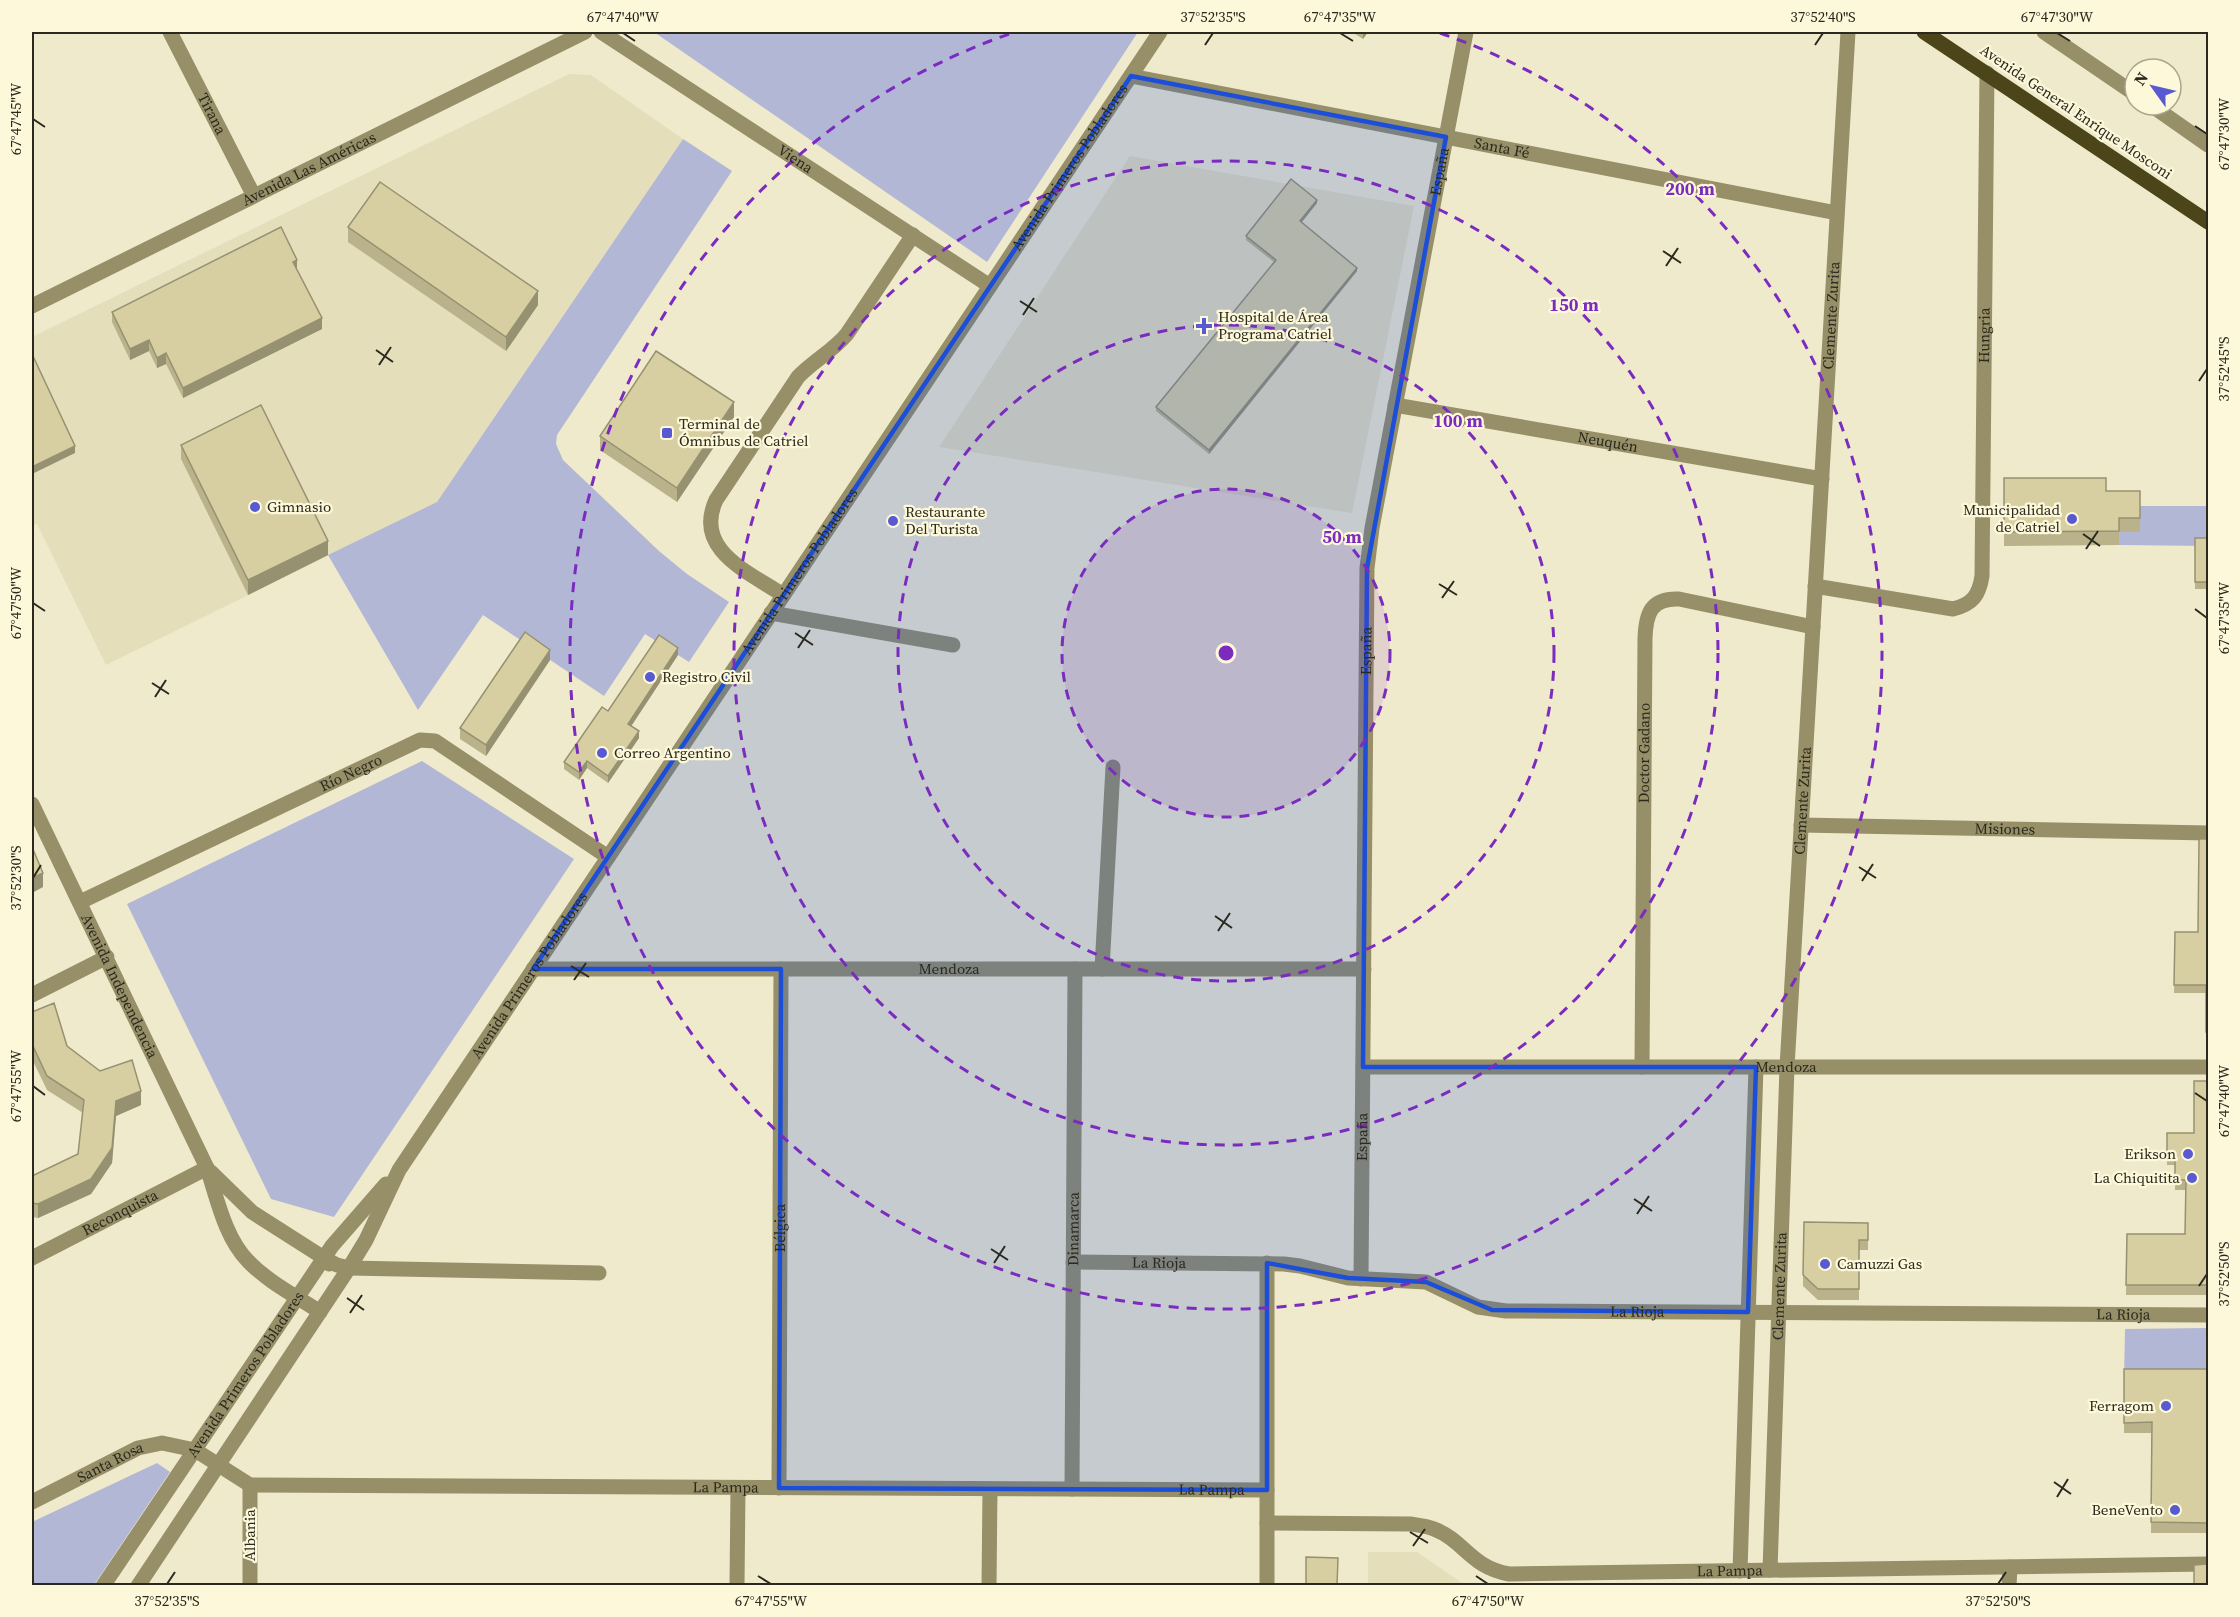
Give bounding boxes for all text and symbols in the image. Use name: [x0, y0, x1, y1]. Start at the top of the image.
text: 67°47'40"W: [587, 6, 660, 27]
text: 37°52'35"S: [1180, 6, 1246, 27]
text: 67°47'35"W: [1304, 6, 1377, 27]
text: 37°52'40"S: [1790, 6, 1856, 27]
text: 67°47'30"W: [2021, 6, 2094, 27]
street label: Avenida General Enrique Mosconi: [1976, 39, 2176, 184]
north arrow: [2123, 57, 2183, 117]
text: N: [2128, 67, 2153, 90]
street label: Avenida Primeros Pobladores: [1006, 80, 1132, 255]
text: 67°47'45"W: [5, 82, 26, 155]
street label: Tirana: [193, 89, 232, 138]
text: 67°47'30"W: [2213, 97, 2234, 170]
street label: Avenida Las Américas: [238, 126, 379, 210]
street label: Santa Fé: [1473, 132, 1532, 163]
street label: Viena: [774, 139, 818, 178]
street label: España: [1424, 145, 1454, 197]
text: 200 m: [1665, 176, 1715, 201]
street label: Clemente Zurita: [1817, 261, 1844, 370]
text: 150 m: [1549, 292, 1599, 317]
place label: Hospital de Área Programa Catriel: [1218, 306, 1333, 344]
street label: Hungria: [1973, 307, 1995, 363]
marker: Hospital de Área Programa Catriel: [1195, 317, 1213, 335]
text: 37°52'45"S: [2213, 336, 2234, 402]
text: 100 m: [1433, 408, 1483, 433]
place label: Terminal de Ómnibus de Catriel: [679, 413, 809, 451]
marker: Terminal de Ómnibus de Catriel: [660, 426, 674, 440]
street label: Neuquén: [1576, 426, 1640, 457]
street label: Avenida Primeros Pobladores: [736, 484, 862, 659]
place label: Gimnasio: [267, 496, 331, 517]
place label: Municipalidad de Catriel: [1963, 499, 2061, 537]
marker: Gimnasio: [248, 500, 262, 514]
place label: Restaurante Del Turista: [905, 501, 986, 539]
marker: Municipalidad de Catriel: [2065, 512, 2079, 526]
marker: Restaurante Del Turista: [886, 514, 900, 528]
text: 50 m: [1322, 524, 1362, 549]
text: 67°47'50"W: [5, 566, 26, 639]
text: 67°47'35"W: [2213, 581, 2234, 654]
street label: España: [1355, 626, 1377, 675]
centre of rings: [1216, 643, 1236, 663]
place label: Registro Civil: [662, 666, 752, 687]
marker: Registro Civil: [643, 670, 657, 684]
street label: Doctor Gadano: [1633, 703, 1655, 803]
place label: Correo Argentino: [614, 742, 731, 763]
marker: Correo Argentino: [595, 746, 609, 760]
street label: Clemente Zurita: [1789, 746, 1816, 855]
street label: Río Negro: [316, 749, 385, 796]
street label: Misiones: [1975, 817, 2035, 840]
text: 37°52'30"S: [5, 845, 26, 911]
street label: Avenida Primeros Pobladores: [465, 888, 592, 1063]
street label: Avenida Independencia: [76, 910, 164, 1062]
street label: Mendoza: [918, 958, 980, 979]
text: 67°47'55"W: [5, 1049, 26, 1122]
street label: Mendoza: [1755, 1056, 1817, 1077]
text: 67°47'40"W: [2213, 1064, 2234, 1137]
street label: España: [1351, 1112, 1372, 1161]
place label: Erikson: [2124, 1143, 2176, 1164]
marker: Erikson: [2181, 1147, 2195, 1161]
place label: La Chiquitita: [2094, 1167, 2180, 1188]
marker: La Chiquitita: [2185, 1171, 2199, 1185]
street label: Reconquista: [78, 1184, 162, 1241]
street label: Dinamarca: [1062, 1192, 1084, 1266]
street label: Bélgica: [769, 1203, 790, 1252]
street label: Clemente Zurita: [1767, 1231, 1791, 1341]
text: 37°52'50"S: [2213, 1241, 2234, 1307]
street label: La Rioja: [1132, 1252, 1187, 1273]
place label: Camuzzi Gas: [1837, 1253, 1922, 1274]
marker: Camuzzi Gas: [1818, 1257, 1832, 1271]
street label: Avenida Primeros Pobladores: [181, 1287, 309, 1462]
street label: La Rioja: [1610, 1301, 1665, 1322]
street label: La Rioja: [2096, 1303, 2151, 1325]
place label: Ferragom: [2089, 1395, 2154, 1416]
marker: Ferragom: [2159, 1399, 2173, 1413]
street label: Santa Rosa: [73, 1436, 145, 1487]
street label: La Pampa: [692, 1476, 759, 1498]
street label: La Pampa: [1178, 1479, 1245, 1500]
place label: BeneVento: [2091, 1499, 2163, 1520]
marker: BeneVento: [2168, 1503, 2182, 1517]
street label: Albania: [239, 1509, 260, 1561]
street label: La Pampa: [1697, 1559, 1763, 1581]
text: 37°52'35"S: [134, 1590, 200, 1611]
text: 67°47'55"W: [735, 1590, 808, 1611]
text: 67°47'50"W: [1452, 1590, 1525, 1611]
text: 37°52'50"S: [1965, 1590, 2031, 1611]

